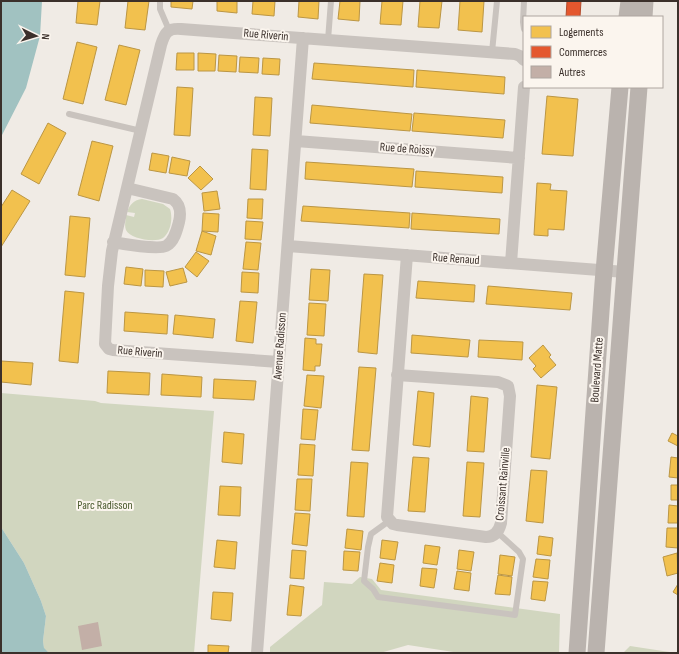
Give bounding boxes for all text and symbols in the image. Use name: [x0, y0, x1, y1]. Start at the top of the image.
north arrow: [16, 16, 56, 56]
legend: [523, 16, 663, 88]
text: Logements: [559, 25, 603, 40]
street label: Rue Riverin: [243, 26, 289, 44]
text: N: [39, 33, 52, 40]
text: Commerces: [559, 45, 607, 60]
text: Autres: [558, 65, 585, 80]
street label: Rue de Roissy: [379, 140, 435, 158]
street label: Rue Renaud: [432, 250, 480, 268]
street label: Avenue Radisson: [270, 312, 290, 381]
street label: Boulevard Matte: [587, 337, 607, 403]
street label: Rue Riverin: [117, 343, 163, 361]
street label: Croissant Rainville: [492, 447, 514, 521]
park label: Parc Radisson: [77, 498, 133, 513]

